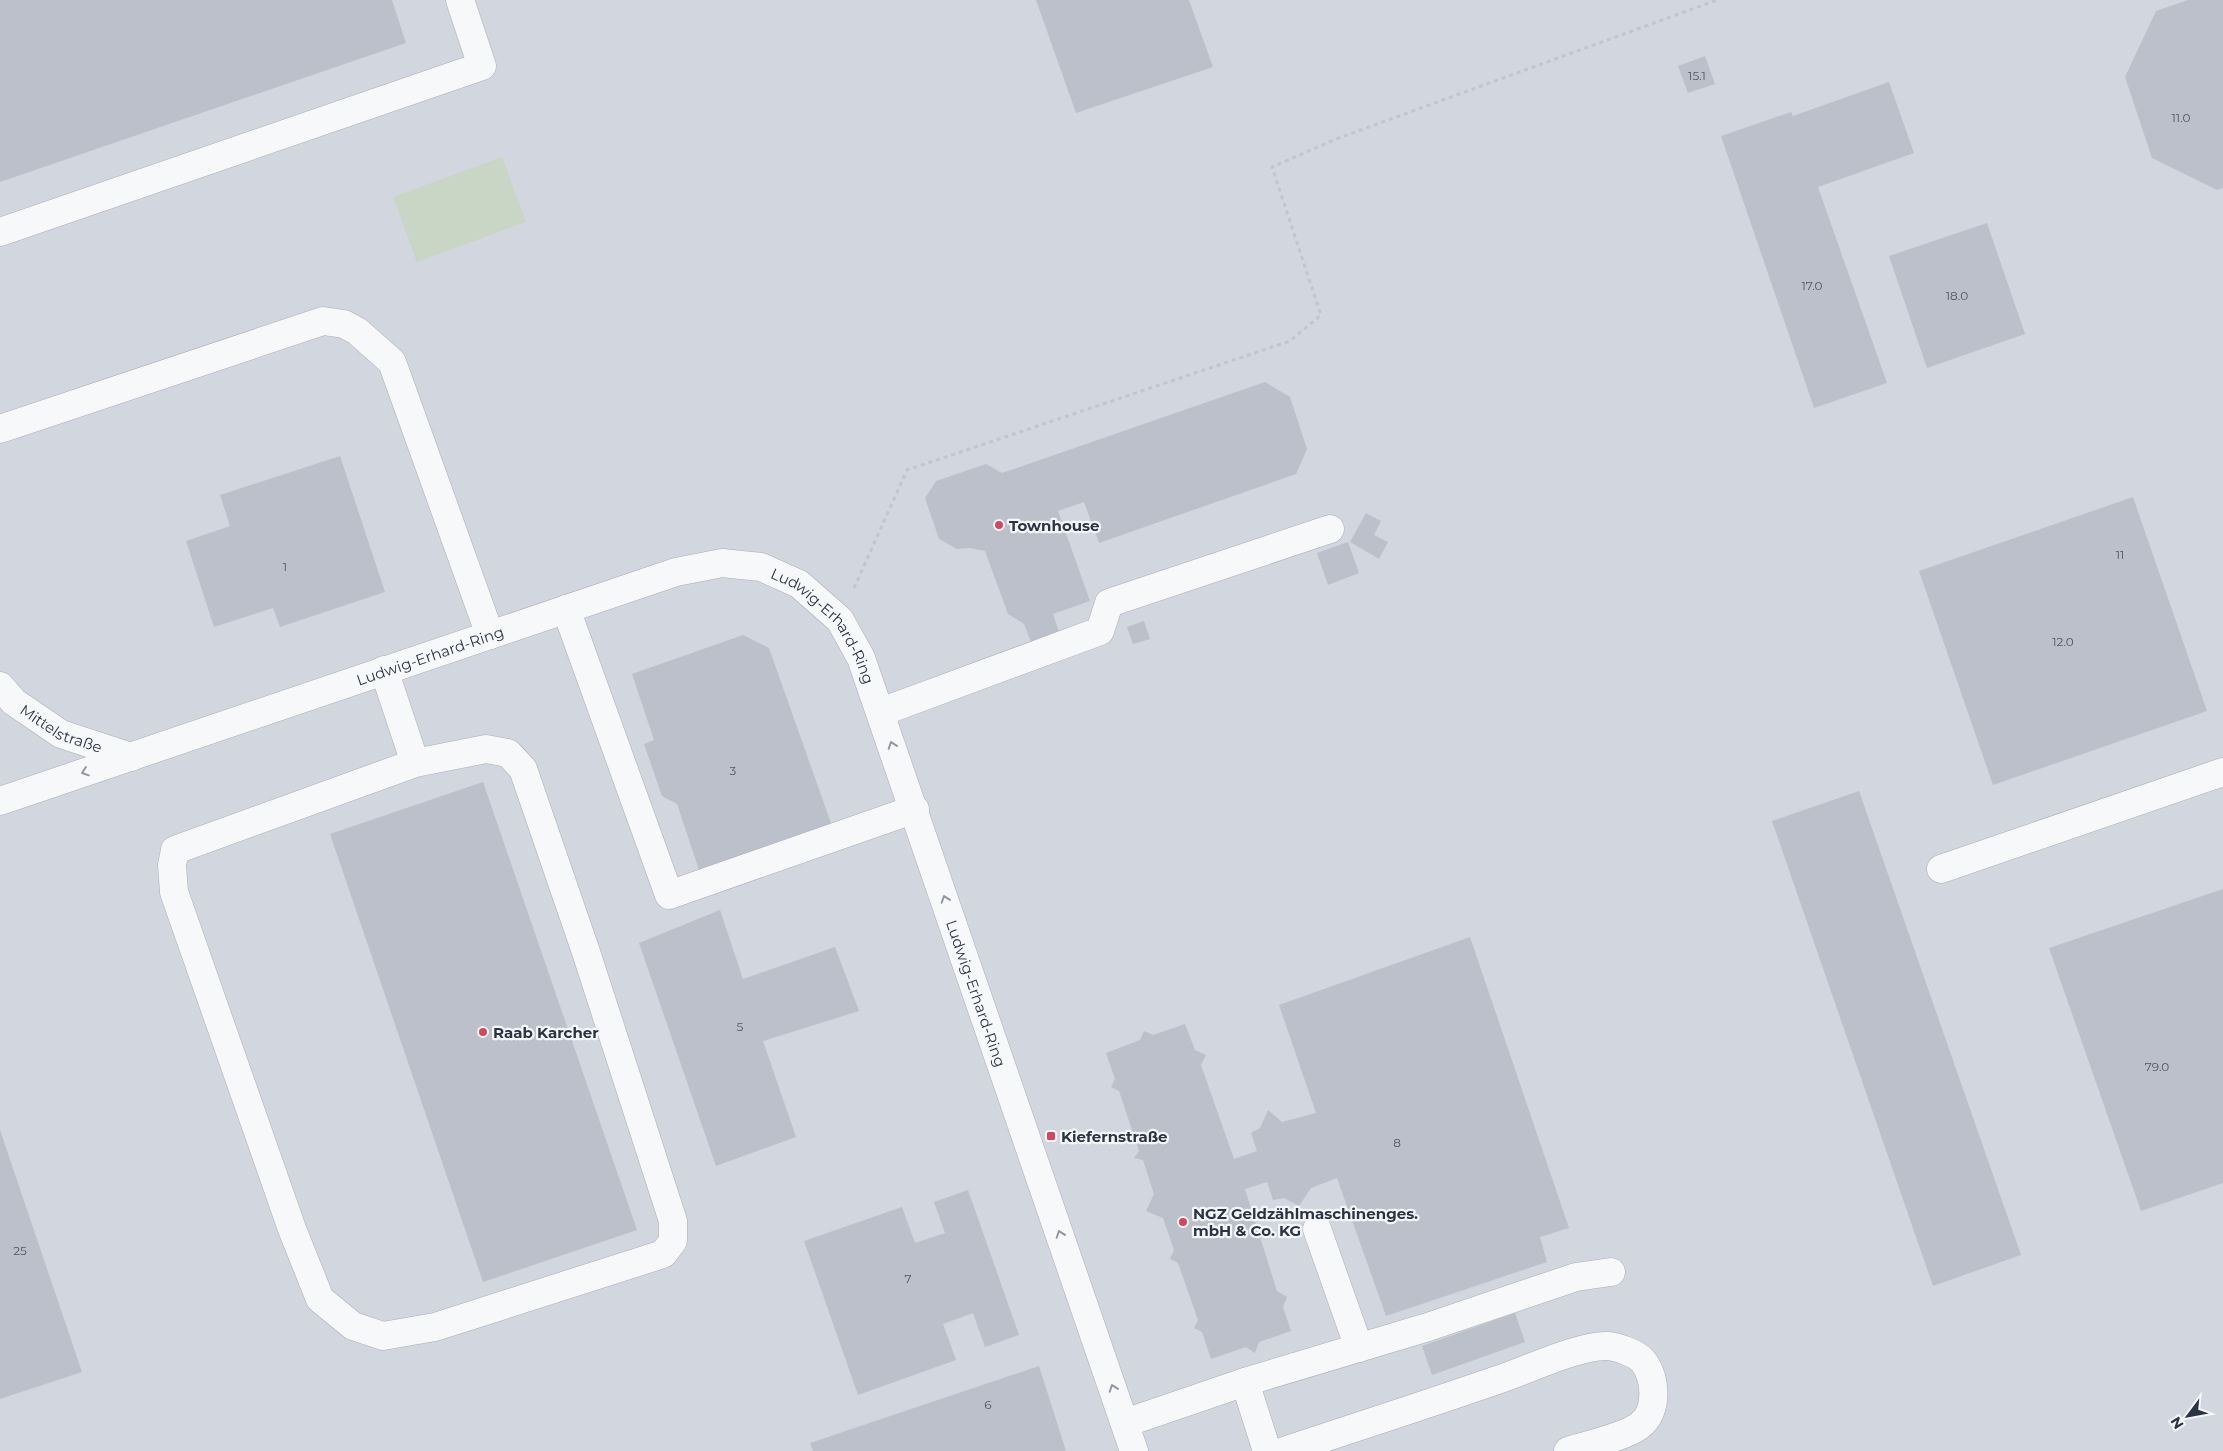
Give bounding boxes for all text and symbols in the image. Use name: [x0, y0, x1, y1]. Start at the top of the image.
house number: 15.1: [1688, 68, 1706, 83]
house number: 11.0: [2171, 110, 2191, 125]
house number: 17.0: [1801, 278, 1823, 293]
house number: 18.0: [1946, 288, 1968, 303]
place label: Townhouse: [1009, 516, 1099, 535]
marker: Townhouse: [993, 519, 1005, 531]
house number: 11: [2116, 547, 2124, 562]
house number: 1: [283, 559, 287, 574]
street label: Ludwig-Erhard-Ring: [768, 563, 879, 686]
street label: Ludwig-Erhard-Ring: [354, 622, 506, 689]
house number: 12.0: [2052, 634, 2074, 649]
street label: Mittelstraße: [17, 700, 105, 756]
one-way arrow: [888, 741, 898, 750]
house number: 3: [730, 763, 737, 778]
one-way arrow: [81, 767, 90, 777]
one-way arrow: [941, 895, 951, 903]
street label: Ludwig-Erhard-Ring: [942, 917, 1011, 1069]
house number: 5: [737, 1019, 744, 1034]
place label: Raab Karcher: [493, 1023, 599, 1042]
marker: Raab Karcher: [477, 1026, 489, 1038]
house number: 79.0: [2145, 1059, 2169, 1074]
place label: Kiefernstraße: [1061, 1127, 1168, 1146]
marker: Kiefernstraße: [1045, 1130, 1057, 1142]
house number: 8: [1393, 1135, 1401, 1150]
place label: NGZ Geldzählmaschinenges. mbH & Co. KG: [1193, 1204, 1418, 1240]
marker: NGZ Geldzählmaschinenges. mbH & Co. KG: [1177, 1216, 1189, 1228]
one-way arrow: [1056, 1231, 1066, 1239]
house number: 25: [13, 1243, 27, 1258]
house number: 7: [904, 1271, 912, 1286]
one-way arrow: [1109, 1385, 1119, 1393]
north arrow: [2163, 1391, 2213, 1441]
house number: 6: [984, 1397, 992, 1412]
text: N: [2166, 1413, 2188, 1432]

